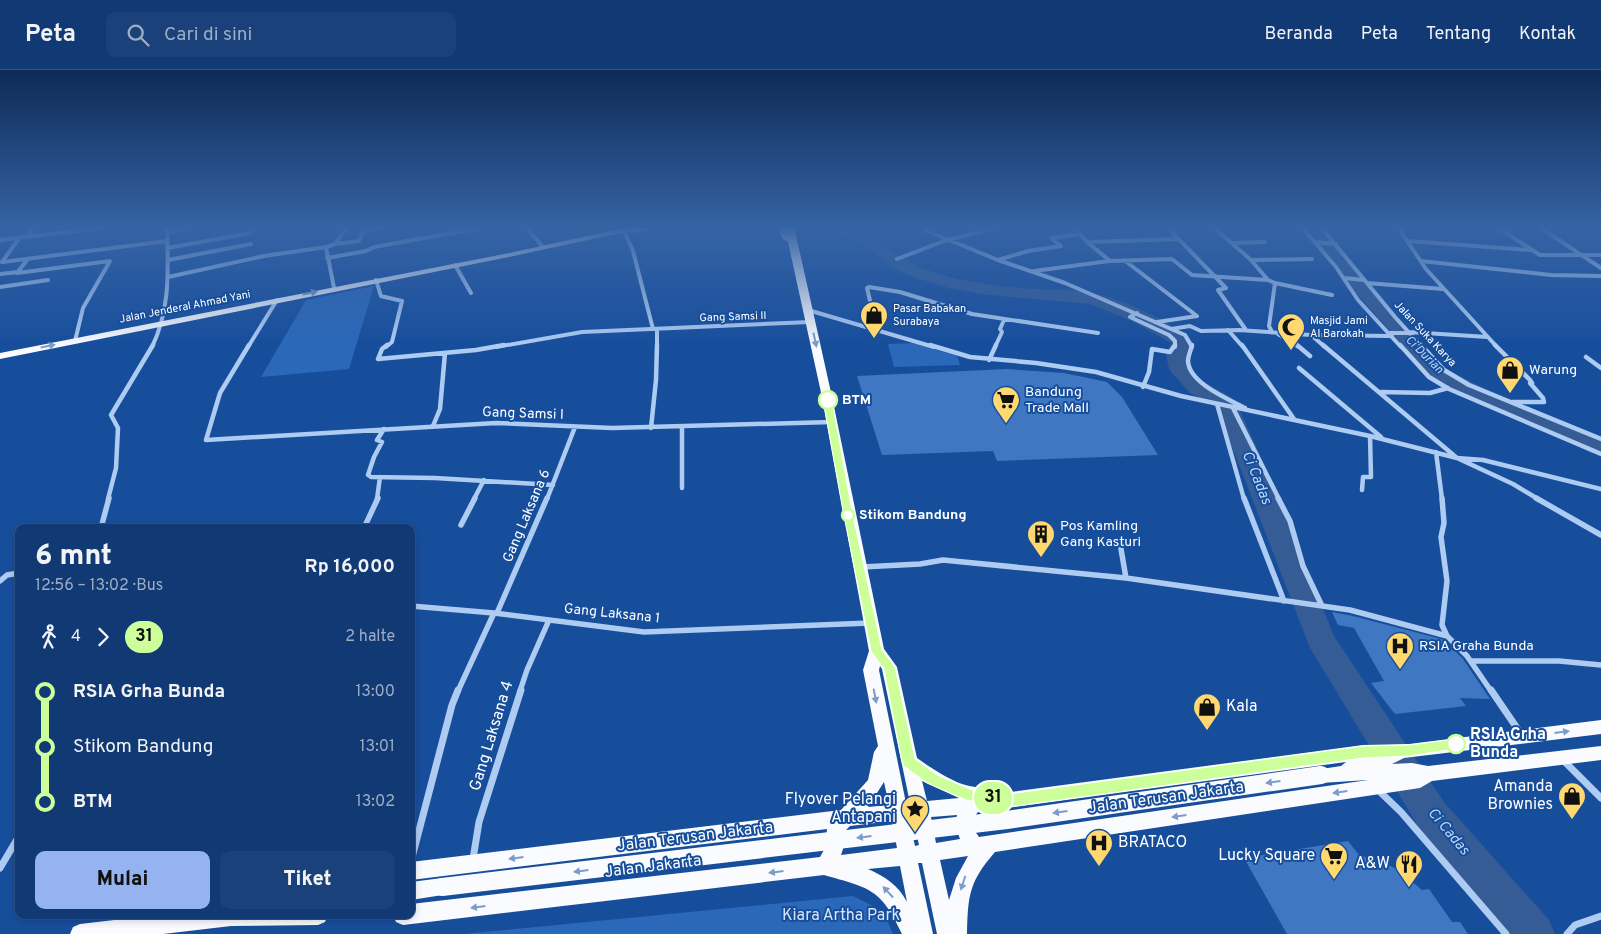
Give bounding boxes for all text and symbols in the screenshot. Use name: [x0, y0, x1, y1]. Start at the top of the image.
search box: [106, 12, 456, 57]
text: Peta: [25, 20, 76, 50]
icon: search: [124, 21, 152, 49]
text: Cari di sini: [164, 23, 252, 47]
text: Beranda: [1264, 23, 1333, 46]
text: Peta: [1361, 23, 1398, 46]
text: Tentang: [1426, 23, 1491, 46]
text: Kontak: [1519, 23, 1576, 46]
street label: Jalan Jenderal Ahmad Yani: [118, 287, 252, 327]
one-way arrow: [302, 289, 318, 297]
street label: Jalan Suka Karya: [1391, 298, 1459, 370]
shop icon: Pasar Babakan Surabaya: [859, 300, 889, 339]
place label: Pasar Babakan Surabaya: [893, 302, 966, 329]
street label: Gang Samsi II: [699, 309, 767, 325]
mosque icon: Masjid Jami Al Barokah: [1276, 312, 1306, 351]
place label: Masjid Jami Al Barokah: [1310, 314, 1368, 341]
water label: Ci Durian: [1401, 332, 1447, 378]
one-way arrow: [811, 333, 819, 349]
one-way arrow: [40, 342, 55, 350]
shop icon: Warung: [1495, 355, 1525, 394]
place label: Warung: [1529, 362, 1577, 379]
place label: Bandung Trade Mall: [1025, 384, 1089, 417]
supermarket icon: Bandung Trade Mall: [991, 385, 1021, 424]
marker: BTM: [818, 390, 838, 410]
place label: BTM: [842, 392, 871, 409]
street label: Gang Samsi I: [482, 404, 564, 424]
water label: Ci Cadas: [1237, 448, 1275, 508]
street label: Gang Laksana 6: [500, 467, 554, 565]
place label: Stikom Bandung: [859, 507, 967, 524]
marker: Stikom Bandung: [841, 508, 855, 522]
place label: Pos Kamling Gang Kasturi: [1060, 518, 1141, 551]
building icon: Pos Kamling Gang Kasturi: [1026, 519, 1056, 558]
text: 6 mnt: [35, 539, 112, 575]
text: Rp 16,000: [305, 555, 395, 579]
text: 12:56 – 13:02 · Bus: [35, 576, 163, 596]
street label: Gang Laksana 1: [563, 600, 661, 628]
icon: walk: [35, 623, 63, 651]
icon: forward: [89, 623, 117, 651]
text: 31: [135, 625, 153, 648]
text: 4: [71, 627, 81, 647]
text: 2 halte: [345, 627, 395, 647]
hospital icon: RSIA Graha Bunda: [1385, 631, 1415, 670]
place label: RSIA Graha Bunda: [1419, 638, 1534, 655]
street label: Gang Laksana 4: [466, 678, 518, 794]
text: RSIA Grha Bunda: [73, 680, 225, 704]
text: 13:00: [355, 682, 395, 702]
one-way arrow: [872, 688, 880, 704]
shop icon: Kala: [1192, 692, 1222, 731]
place label: Kala: [1226, 697, 1257, 717]
place label: RSIA Grha Bunda: [1470, 725, 1546, 763]
one-way arrow: [1554, 728, 1570, 736]
marker: RSIA Grha Bunda: [1446, 734, 1466, 754]
text: Stikom Bandung: [73, 735, 213, 759]
text: 13:01: [360, 737, 395, 757]
street label: Jalan Terusan Jakarta: [1087, 777, 1245, 819]
place label: Amanda Brownies: [1487, 777, 1553, 815]
one-way arrow: [1265, 778, 1281, 786]
shop icon: Amanda Brownies: [1557, 781, 1587, 820]
line badge: 31: [970, 782, 1016, 814]
text: 31: [984, 786, 1002, 809]
one-way arrow: [1331, 788, 1347, 796]
text: BTM: [73, 790, 113, 814]
place label: Flyover Pelangi Antapani: [785, 790, 896, 828]
text: 13:02: [356, 792, 395, 812]
place icon: Flyover Pelangi Antapani: [900, 794, 930, 833]
water label: Ci Cadas: [1423, 804, 1473, 860]
one-way arrow: [1052, 808, 1068, 816]
one-way arrow: [1171, 812, 1187, 820]
street label: Jalan Terusan Jakarta: [616, 817, 774, 857]
hospital icon: BRATACO: [1084, 828, 1114, 867]
one-way arrow: [856, 833, 872, 841]
place label: BRATACO: [1118, 833, 1187, 853]
supermarket icon: Lucky Square: [1319, 841, 1349, 880]
place label: Lucky Square: [1218, 846, 1315, 866]
restaurant icon: A&W: [1394, 849, 1424, 888]
button: Mulai: [35, 851, 210, 909]
button: Tiket: [220, 851, 395, 909]
street label: Jalan Jakarta: [603, 851, 703, 883]
one-way arrow: [508, 854, 524, 862]
place label: A&W: [1355, 854, 1390, 874]
one-way arrow: [573, 867, 589, 875]
one-way arrow: [768, 868, 784, 876]
one-way arrow: [958, 876, 966, 891]
one-way arrow: [883, 886, 894, 898]
one-way arrow: [470, 903, 486, 911]
park label: Kiara Artha Park: [782, 906, 900, 926]

